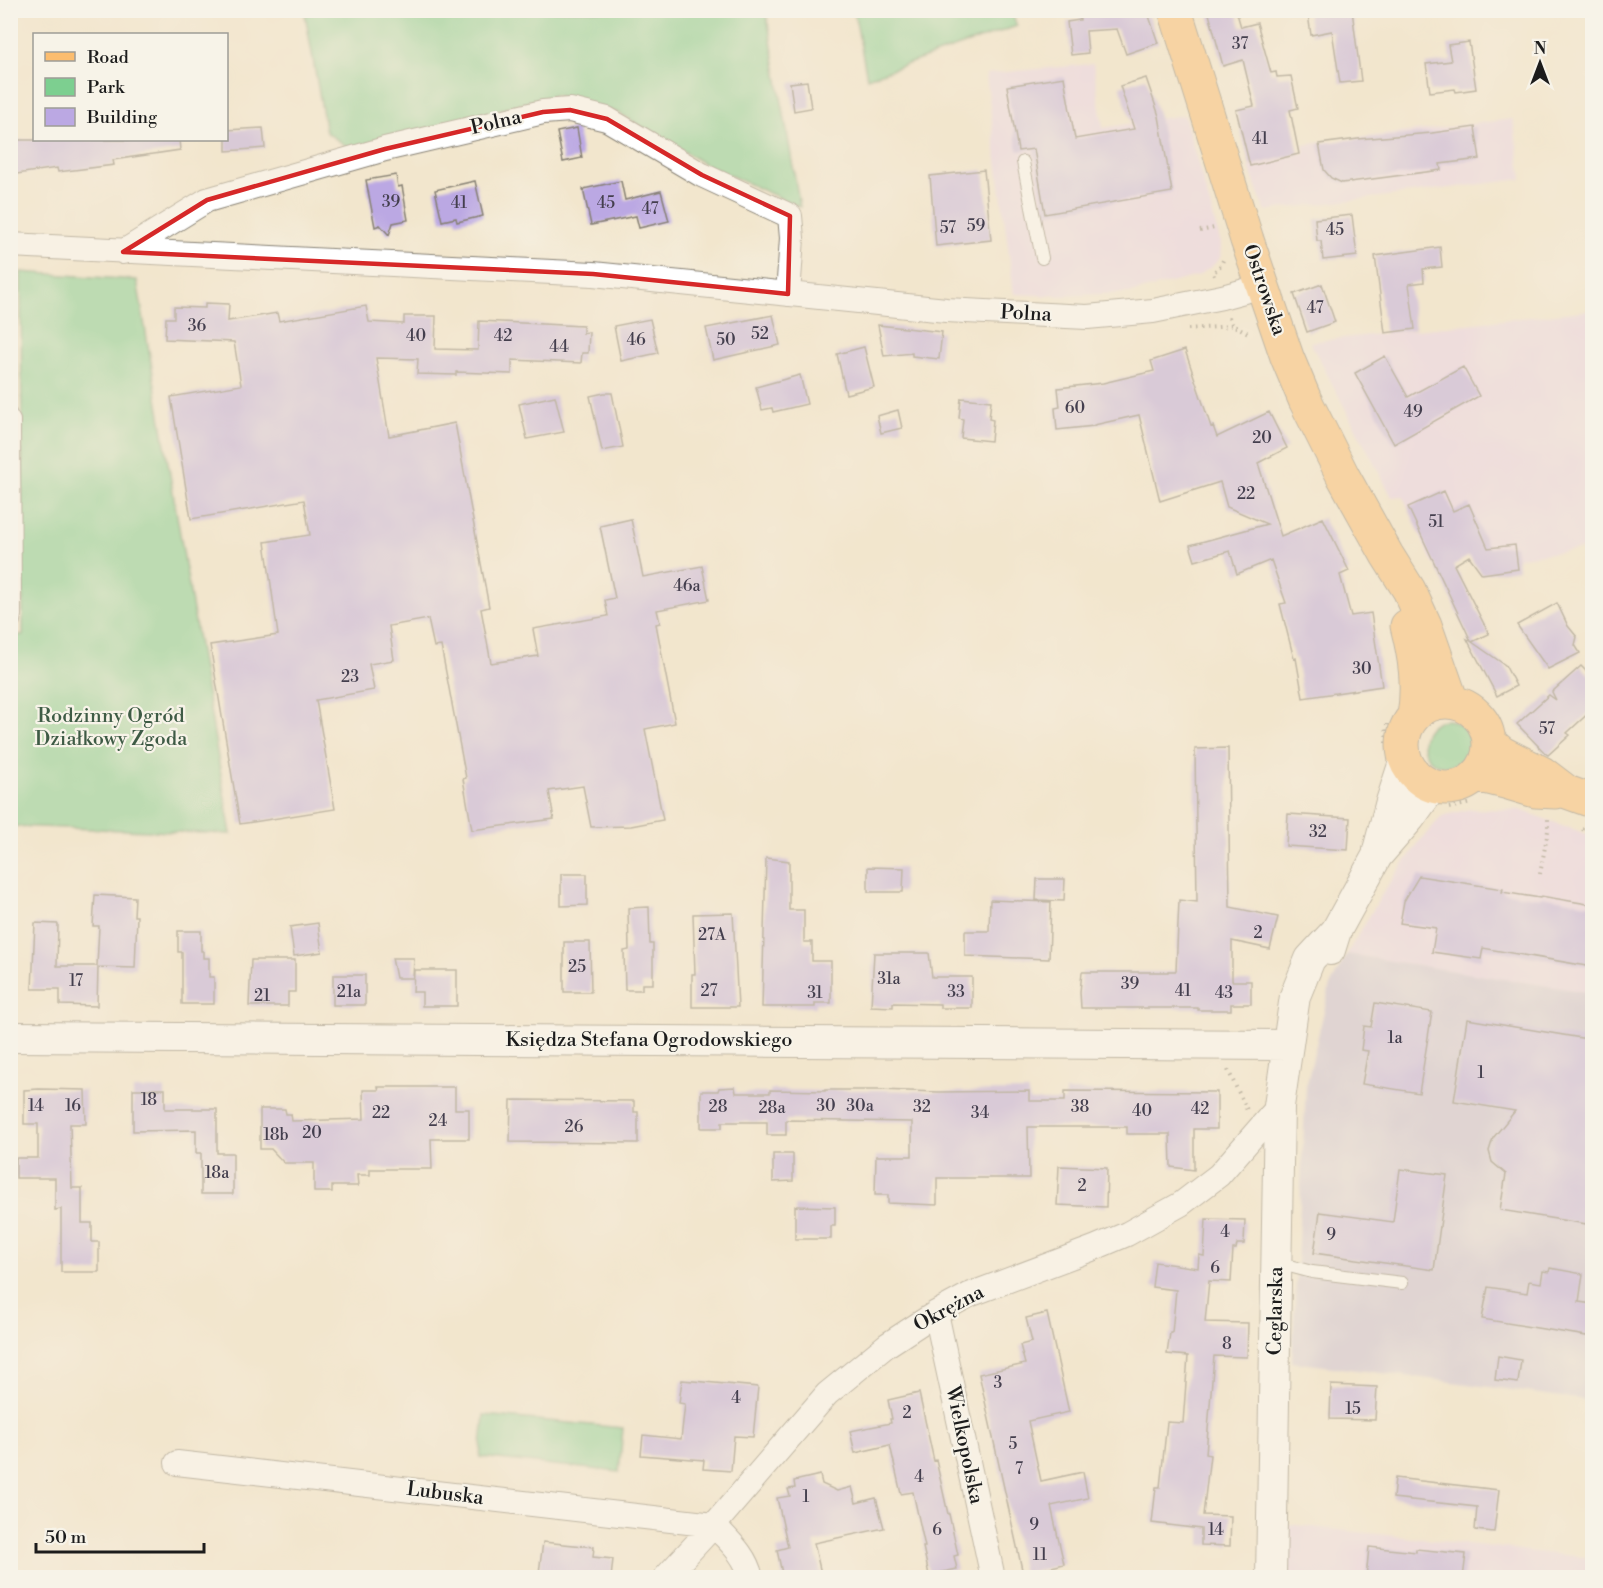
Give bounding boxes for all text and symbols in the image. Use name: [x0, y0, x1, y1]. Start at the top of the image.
legend: [33, 33, 228, 141]
north arrow: [1510, 33, 1570, 93]
house number: 37: [1232, 34, 1248, 54]
text: N: [1534, 39, 1547, 59]
text: Road: [87, 46, 130, 69]
text: Park: [87, 76, 126, 99]
street label: Polna: [468, 105, 525, 141]
text: Building: [86, 106, 158, 129]
house number: 41: [1252, 129, 1268, 149]
house number: 39: [382, 192, 401, 212]
house number: 41: [451, 193, 467, 213]
house number: 45: [597, 193, 615, 213]
house number: 47: [642, 199, 658, 219]
house number: 59: [967, 216, 986, 236]
house number: 57: [940, 218, 956, 238]
house number: 45: [1326, 220, 1344, 240]
street label: Ostrowska: [1237, 241, 1292, 340]
house number: 47: [1307, 298, 1323, 318]
street label: Polna: [1000, 300, 1053, 328]
house number: 36: [188, 316, 207, 336]
house number: 52: [751, 324, 769, 344]
house number: 40: [406, 326, 426, 346]
house number: 42: [494, 326, 512, 346]
house number: 46: [626, 330, 646, 350]
house number: 50: [716, 330, 736, 350]
house number: 44: [549, 337, 569, 357]
house number: 60: [1065, 398, 1085, 418]
house number: 49: [1403, 402, 1423, 422]
house number: 20: [1252, 428, 1272, 448]
house number: 22: [1237, 484, 1255, 504]
house number: 51: [1428, 512, 1444, 532]
house number: 46a: [673, 576, 702, 596]
house number: 30: [1352, 659, 1372, 679]
house number: 23: [341, 667, 359, 687]
park label: Rodzinny Ogród Działkowy Zgoda: [35, 704, 188, 752]
house number: 57: [1539, 719, 1555, 739]
house number: 32: [1309, 822, 1327, 842]
house number: 2: [1253, 923, 1263, 943]
house number: 27A: [698, 925, 727, 945]
house number: 25: [568, 957, 586, 977]
house number: 31a: [877, 969, 902, 989]
house number: 17: [69, 971, 83, 991]
house number: 39: [1121, 974, 1140, 994]
house number: 27: [700, 981, 718, 1001]
house number: 41: [1175, 981, 1191, 1001]
house number: 21a: [337, 982, 362, 1002]
house number: 33: [947, 982, 965, 1002]
house number: 31: [807, 983, 823, 1003]
house number: 43: [1215, 983, 1233, 1003]
house number: 21: [254, 986, 270, 1006]
street label: Księdza Stefana Ogrodowskiego: [505, 1028, 793, 1053]
house number: 1a: [1388, 1028, 1403, 1048]
house number: 1: [1478, 1063, 1485, 1083]
house number: 18: [141, 1090, 157, 1110]
house number: 14: [28, 1096, 44, 1116]
house number: 16: [65, 1096, 81, 1116]
house number: 30: [816, 1096, 836, 1116]
house number: 30a: [846, 1096, 875, 1116]
house number: 28: [709, 1097, 728, 1117]
house number: 32: [913, 1097, 931, 1117]
house number: 38: [1071, 1097, 1090, 1117]
house number: 28a: [758, 1098, 786, 1118]
house number: 42: [1191, 1099, 1209, 1119]
house number: 40: [1132, 1101, 1152, 1121]
house number: 22: [372, 1103, 390, 1123]
house number: 34: [971, 1103, 990, 1123]
house number: 24: [429, 1111, 448, 1131]
house number: 26: [565, 1117, 584, 1137]
house number: 20: [302, 1123, 322, 1143]
house number: 18b: [263, 1125, 289, 1145]
house number: 18a: [205, 1163, 230, 1183]
house number: 2: [1077, 1176, 1087, 1196]
house number: 4: [1220, 1222, 1230, 1242]
house number: 9: [1326, 1225, 1336, 1245]
house number: 6: [1210, 1258, 1220, 1278]
street label: Ceglarska: [1263, 1265, 1289, 1356]
street label: Okrężna: [909, 1280, 989, 1338]
house number: 8: [1222, 1334, 1232, 1354]
house number: 3: [994, 1373, 1003, 1393]
street label: Wielkopolska: [939, 1383, 989, 1507]
house number: 4: [731, 1388, 741, 1408]
house number: 15: [1345, 1399, 1361, 1419]
house number: 2: [902, 1403, 912, 1423]
house number: 5: [1009, 1434, 1018, 1454]
house number: 7: [1015, 1459, 1023, 1479]
house number: 4: [914, 1467, 924, 1487]
street label: Lubuska: [405, 1477, 486, 1511]
house number: 1: [803, 1487, 810, 1507]
house number: 9: [1029, 1515, 1039, 1535]
scale bar: [36, 1516, 204, 1554]
house number: 6: [932, 1520, 942, 1540]
house number: 14: [1208, 1520, 1224, 1540]
text: 50 m: [45, 1526, 87, 1549]
house number: 11: [1033, 1545, 1047, 1565]

